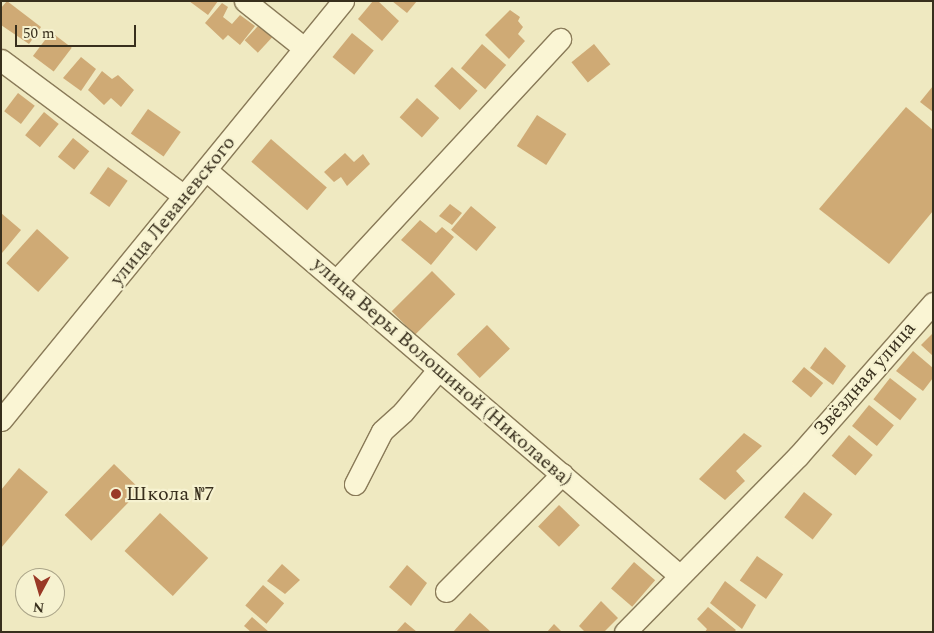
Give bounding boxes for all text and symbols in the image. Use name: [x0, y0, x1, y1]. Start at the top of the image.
scale bar: [18, 15, 139, 47]
text: 50 m: [23, 22, 55, 45]
street label: улица Леваневского: [105, 131, 241, 291]
street label: улица Веры Волошиной (Николаева): [307, 252, 577, 492]
street label: Звёздная улица: [809, 317, 921, 441]
place label: Школа №7: [126, 482, 214, 506]
marker: Школа №7: [110, 488, 122, 500]
north arrow: [15, 568, 65, 618]
text: N: [32, 596, 45, 618]

